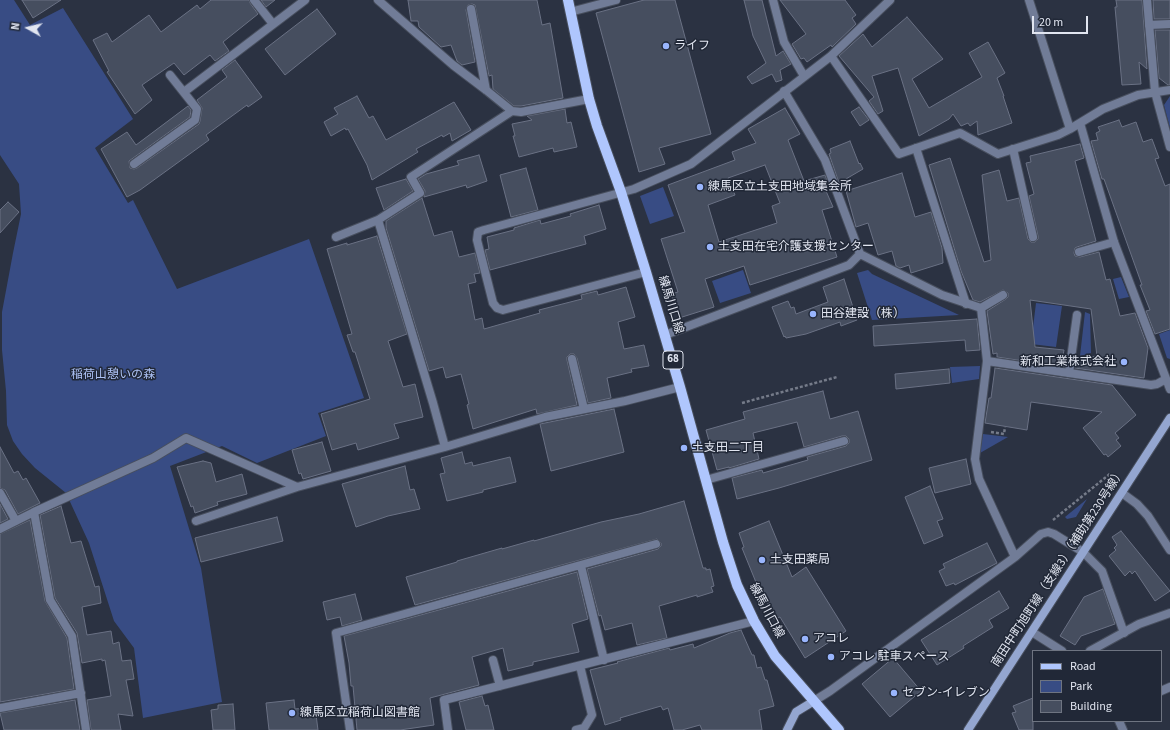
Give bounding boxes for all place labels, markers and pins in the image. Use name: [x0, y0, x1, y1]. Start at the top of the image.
place label: ライフ: [674, 39, 710, 53]
marker: ライフ: [661, 41, 671, 51]
place label: 練馬区立土支田地域集会所: [708, 180, 852, 194]
marker: 練馬区立土支田地域集会所: [695, 182, 705, 192]
place label: 土支田在宅介護支援センター: [718, 240, 874, 254]
marker: 土支田在宅介護支援センター: [705, 242, 715, 252]
place label: 田谷建設（株）: [821, 307, 905, 321]
marker: 田谷建設（株）: [808, 309, 818, 319]
place label: 新和工業株式会社: [1020, 355, 1116, 369]
marker: 新和工業株式会社: [1119, 357, 1129, 367]
place label: 土支田二丁目: [692, 441, 764, 455]
marker: 土支田二丁目: [679, 443, 689, 453]
place label: 土支田薬局: [770, 553, 830, 567]
marker: 土支田薬局: [757, 555, 767, 565]
place label: アコレ: [813, 632, 849, 646]
marker: アコレ: [800, 634, 810, 644]
place label: アコレ 駐車スペース: [839, 650, 949, 664]
marker: アコレ 駐車スペース: [826, 652, 836, 662]
place label: セブン-イレブン: [902, 686, 990, 700]
marker: セブン-イレブン: [889, 688, 899, 698]
place label: 練馬区立稲荷山図書館: [300, 706, 420, 720]
marker: 練馬区立稲荷山図書館: [287, 708, 297, 718]

